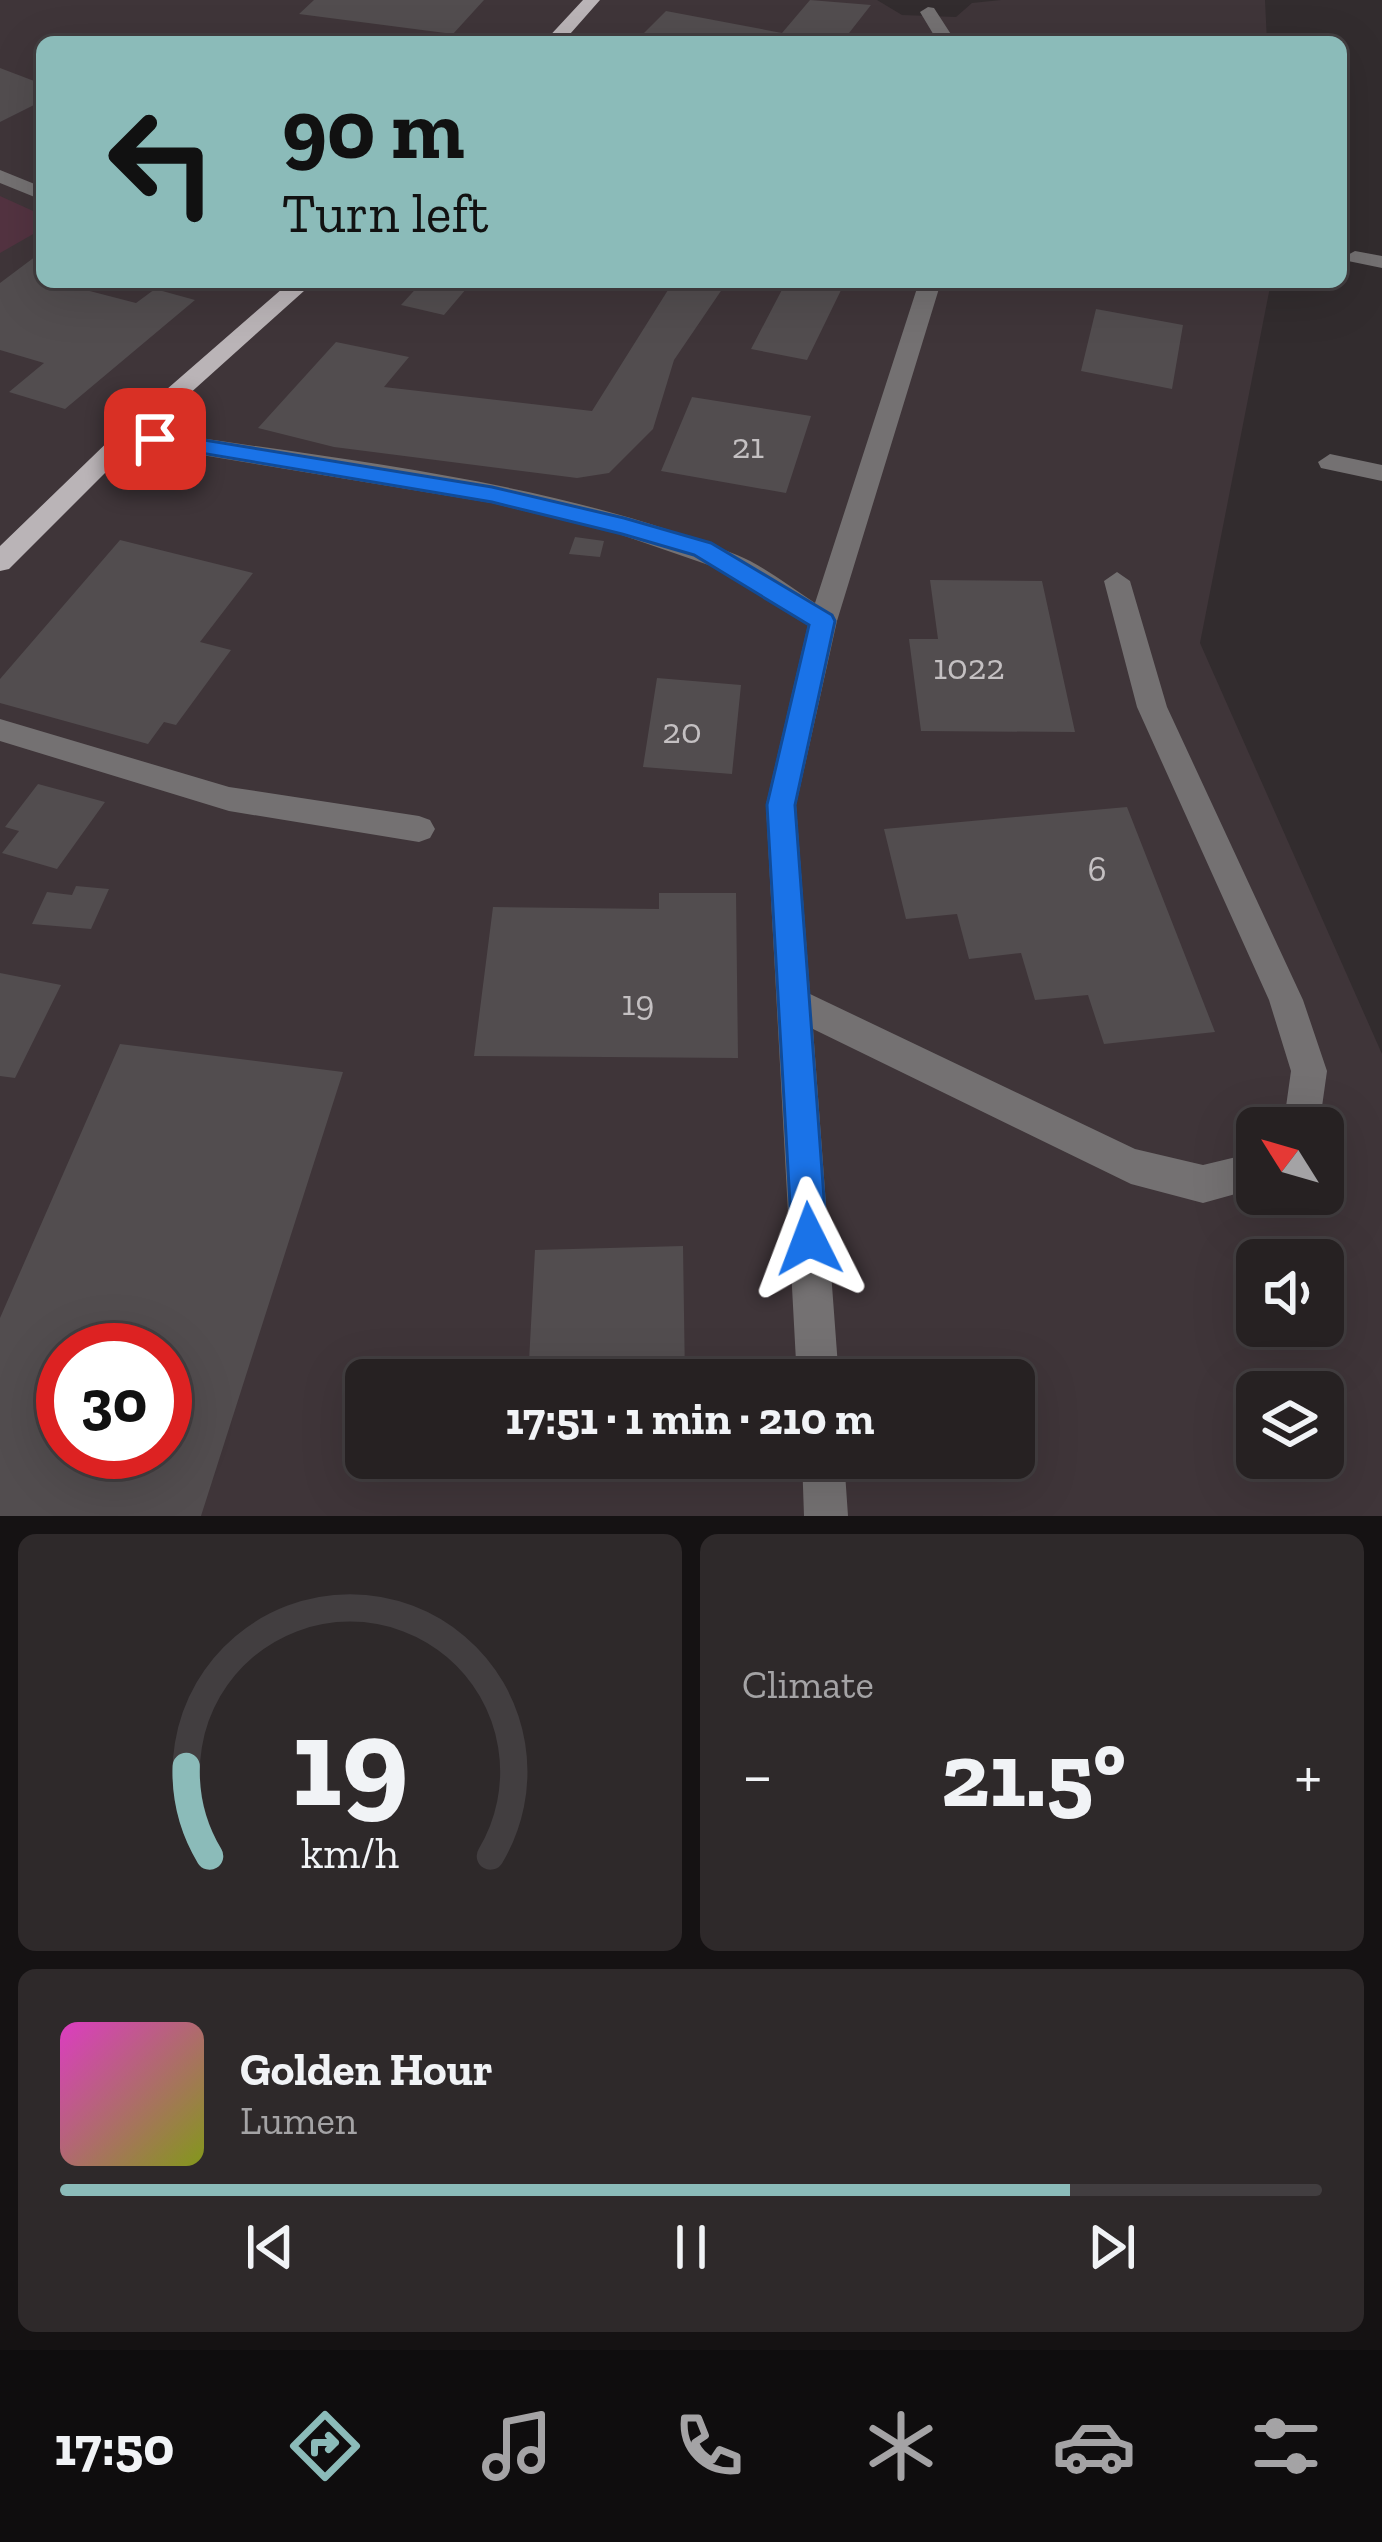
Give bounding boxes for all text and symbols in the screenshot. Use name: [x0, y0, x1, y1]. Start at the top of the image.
text: 90 m: [282, 79, 465, 180]
icon: left: [84, 84, 240, 240]
text: Turn left: [282, 181, 489, 246]
pin: [104, 388, 206, 490]
icon: arrive: [122, 406, 188, 472]
house number: 21: [732, 424, 764, 467]
house number: 1022: [933, 645, 1005, 688]
house number: 20: [662, 709, 702, 752]
house number: 6: [1087, 847, 1107, 890]
house number: 19: [622, 981, 654, 1024]
north arrow: [1236, 1107, 1344, 1215]
map controls: [1236, 1107, 1344, 1479]
position arrow: [746, 1176, 872, 1302]
button: sound: [1236, 1239, 1344, 1347]
speed limit sign: 30: [36, 1323, 192, 1479]
button: layers: [1236, 1371, 1344, 1479]
text: 17:51 · 1 min · 210 m: [505, 1392, 875, 1446]
text: Climate: [742, 1661, 874, 1708]
text: 19: [291, 1687, 409, 1837]
text: 21.5°: [941, 1721, 1126, 1829]
text: −: [742, 1736, 773, 1815]
text: +: [1294, 1736, 1322, 1815]
text: km/h: [301, 1827, 399, 1878]
text: Golden Hour: [240, 2043, 493, 2097]
text: Lumen: [240, 2097, 357, 2144]
icon: previous: [237, 2214, 303, 2280]
icon: pause: [658, 2214, 724, 2280]
icon: next: [1079, 2214, 1145, 2280]
icon: directions: [283, 2404, 367, 2488]
icon: music: [475, 2404, 559, 2488]
icon: phone: [667, 2404, 751, 2488]
icon: climate: [859, 2404, 943, 2488]
icon: car: [1052, 2404, 1136, 2488]
icon: filters: [1244, 2404, 1328, 2488]
text: 17:50: [54, 2414, 174, 2479]

